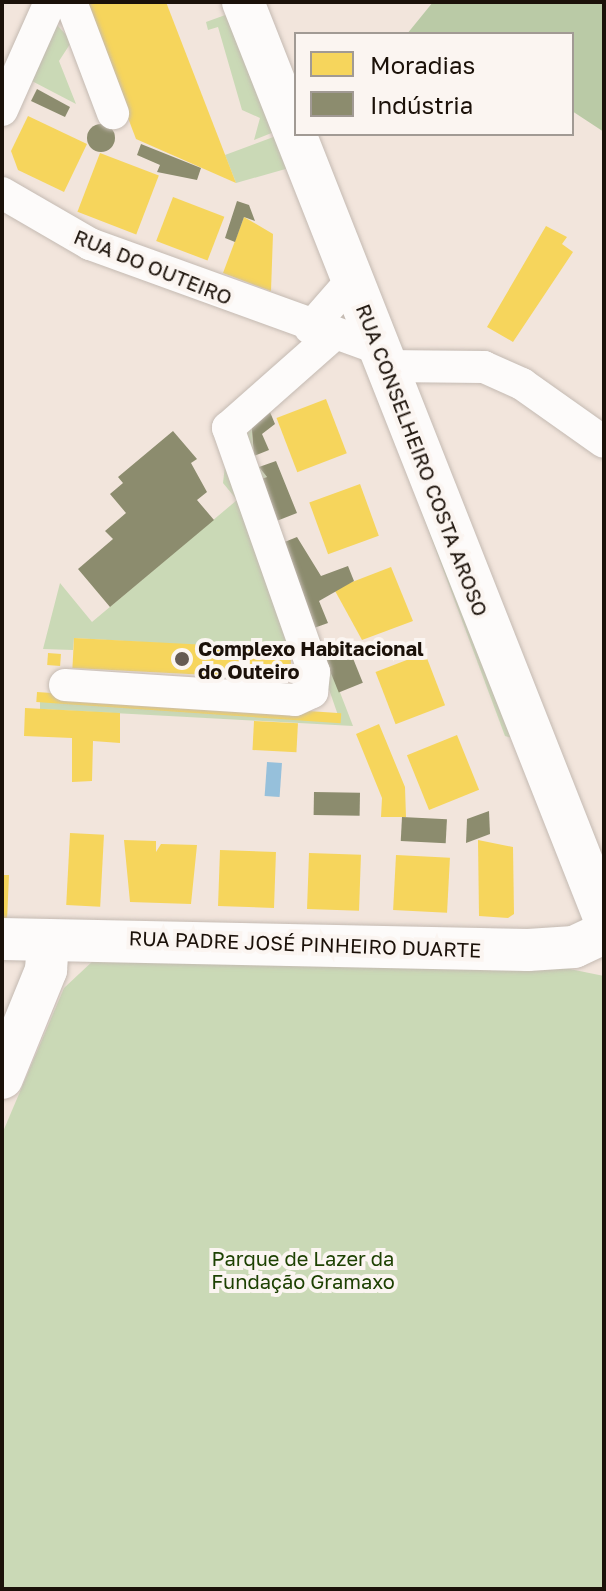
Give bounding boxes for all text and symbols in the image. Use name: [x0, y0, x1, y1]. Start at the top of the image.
legend: [294, 32, 574, 136]
text: Moradias: [370, 50, 475, 79]
text: Indústria: [370, 90, 473, 119]
street label: RUA DO OUTEIRO: [70, 224, 236, 310]
street label: RUA CONSELHEIRO COSTA AROSO: [351, 301, 493, 619]
place label: Complexo Habitacional do Outeiro: [198, 636, 424, 683]
marker: Complexo Habitacional do Outeiro: [173, 650, 191, 668]
street label: RUA PADRE JOSÉ PINHEIRO DUARTE: [128, 926, 482, 962]
park label: Parque de Lazer da Fundação Gramaxo: [211, 1246, 395, 1293]

